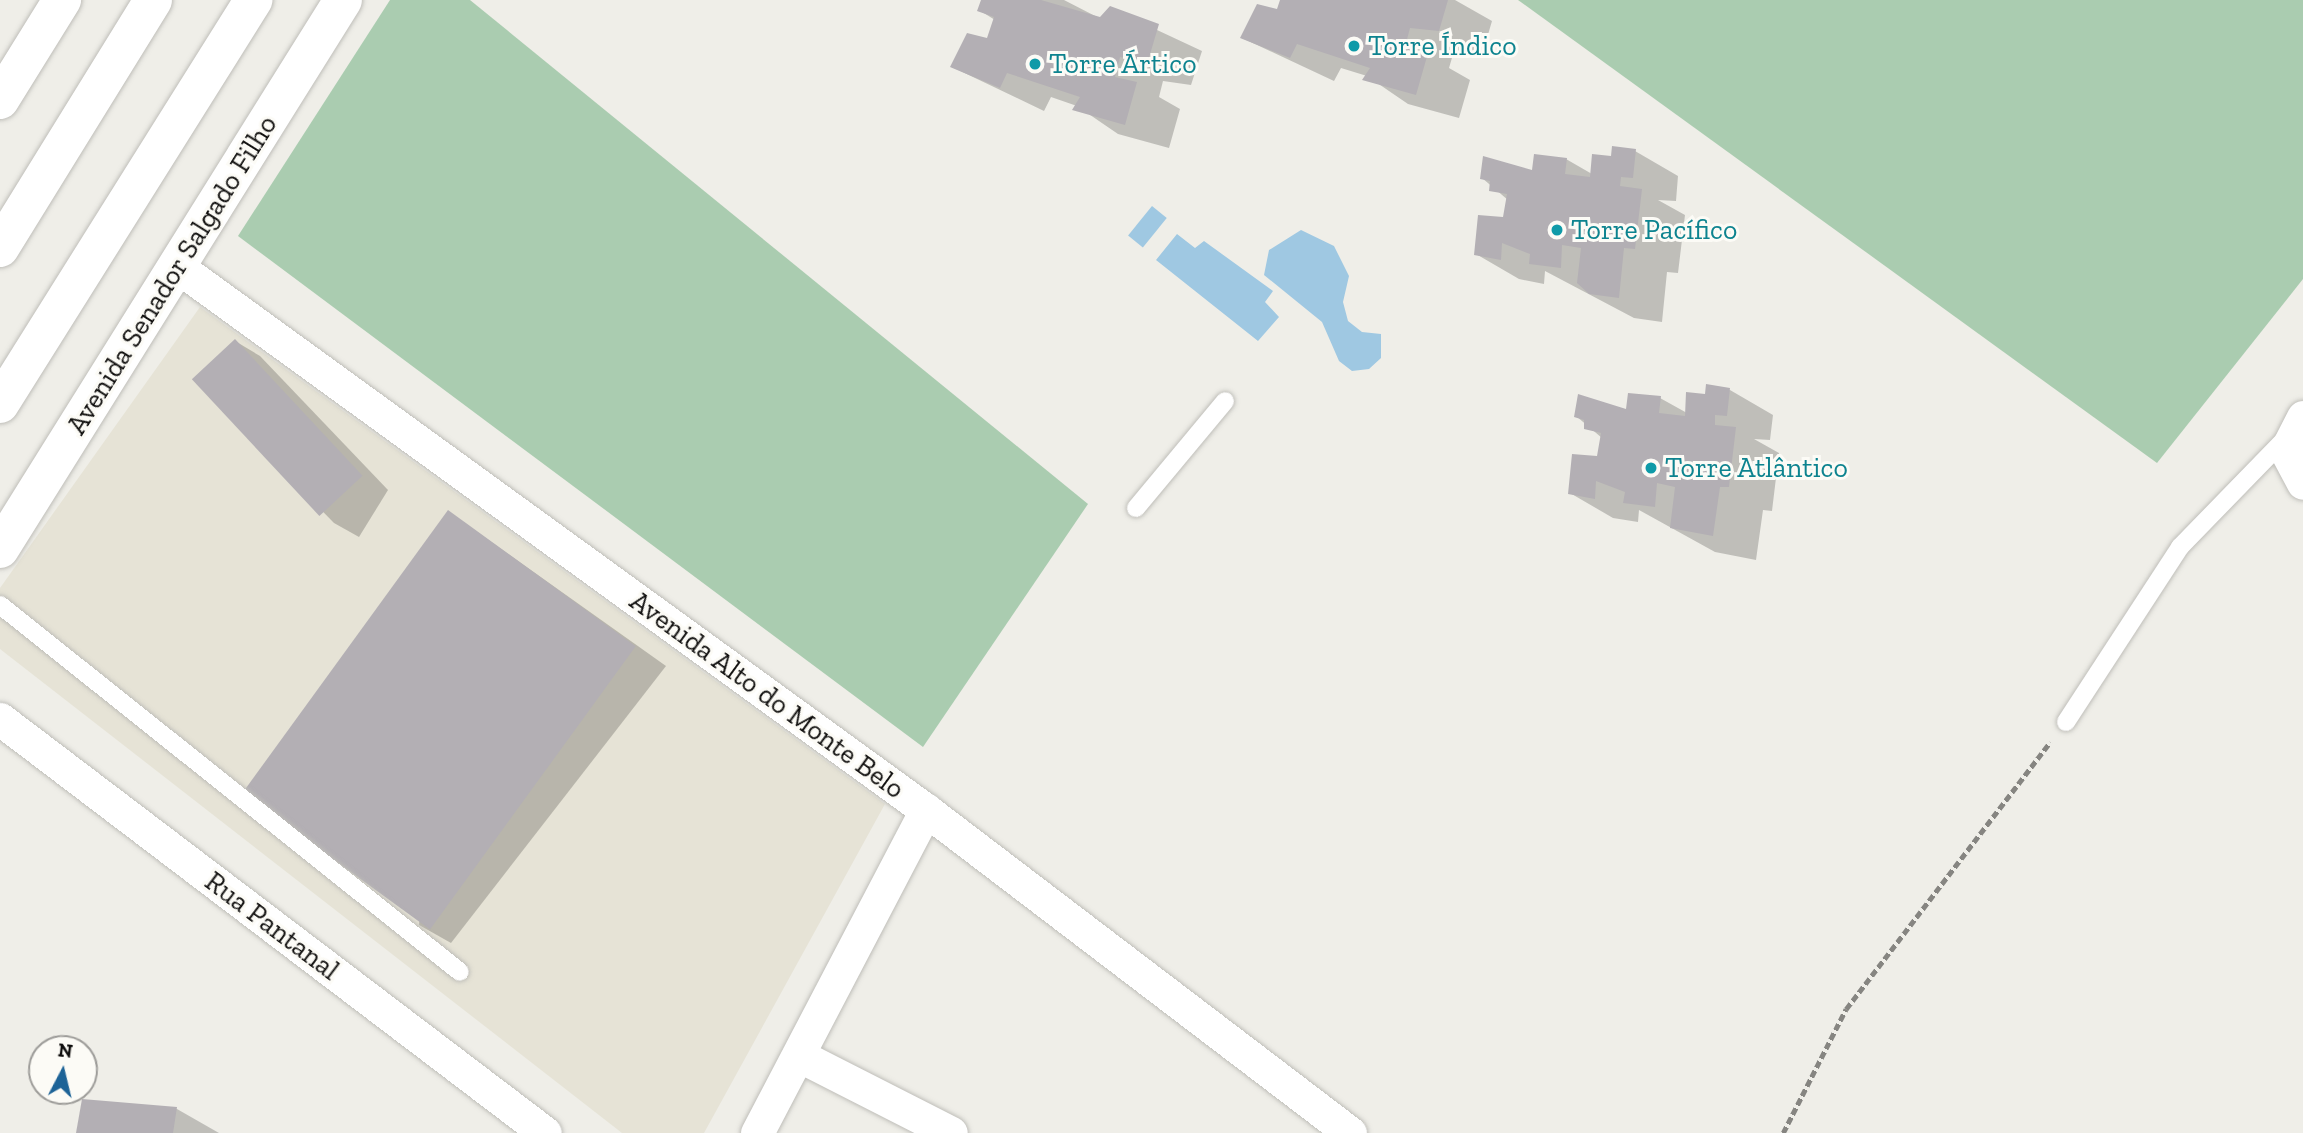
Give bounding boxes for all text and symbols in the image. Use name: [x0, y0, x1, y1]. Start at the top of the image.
place label: Torre Índico: [1368, 29, 1517, 63]
marker: Torre Índico: [1346, 38, 1362, 54]
place label: Torre Ártico: [1049, 47, 1197, 81]
marker: Torre Ártico: [1027, 56, 1043, 72]
street label: Avenida Senador Salgado Filho: [60, 109, 284, 441]
place label: Torre Pacífico: [1571, 213, 1737, 247]
marker: Torre Pacífico: [1549, 222, 1565, 238]
place label: Torre Atlântico: [1665, 451, 1849, 485]
marker: Torre Atlântico: [1643, 460, 1659, 476]
street label: Avenida Alto do Monte Belo: [623, 584, 911, 806]
street label: Rua Pantanal: [198, 865, 346, 987]
north arrow: [28, 1035, 98, 1105]
text: N: [57, 1038, 74, 1063]

